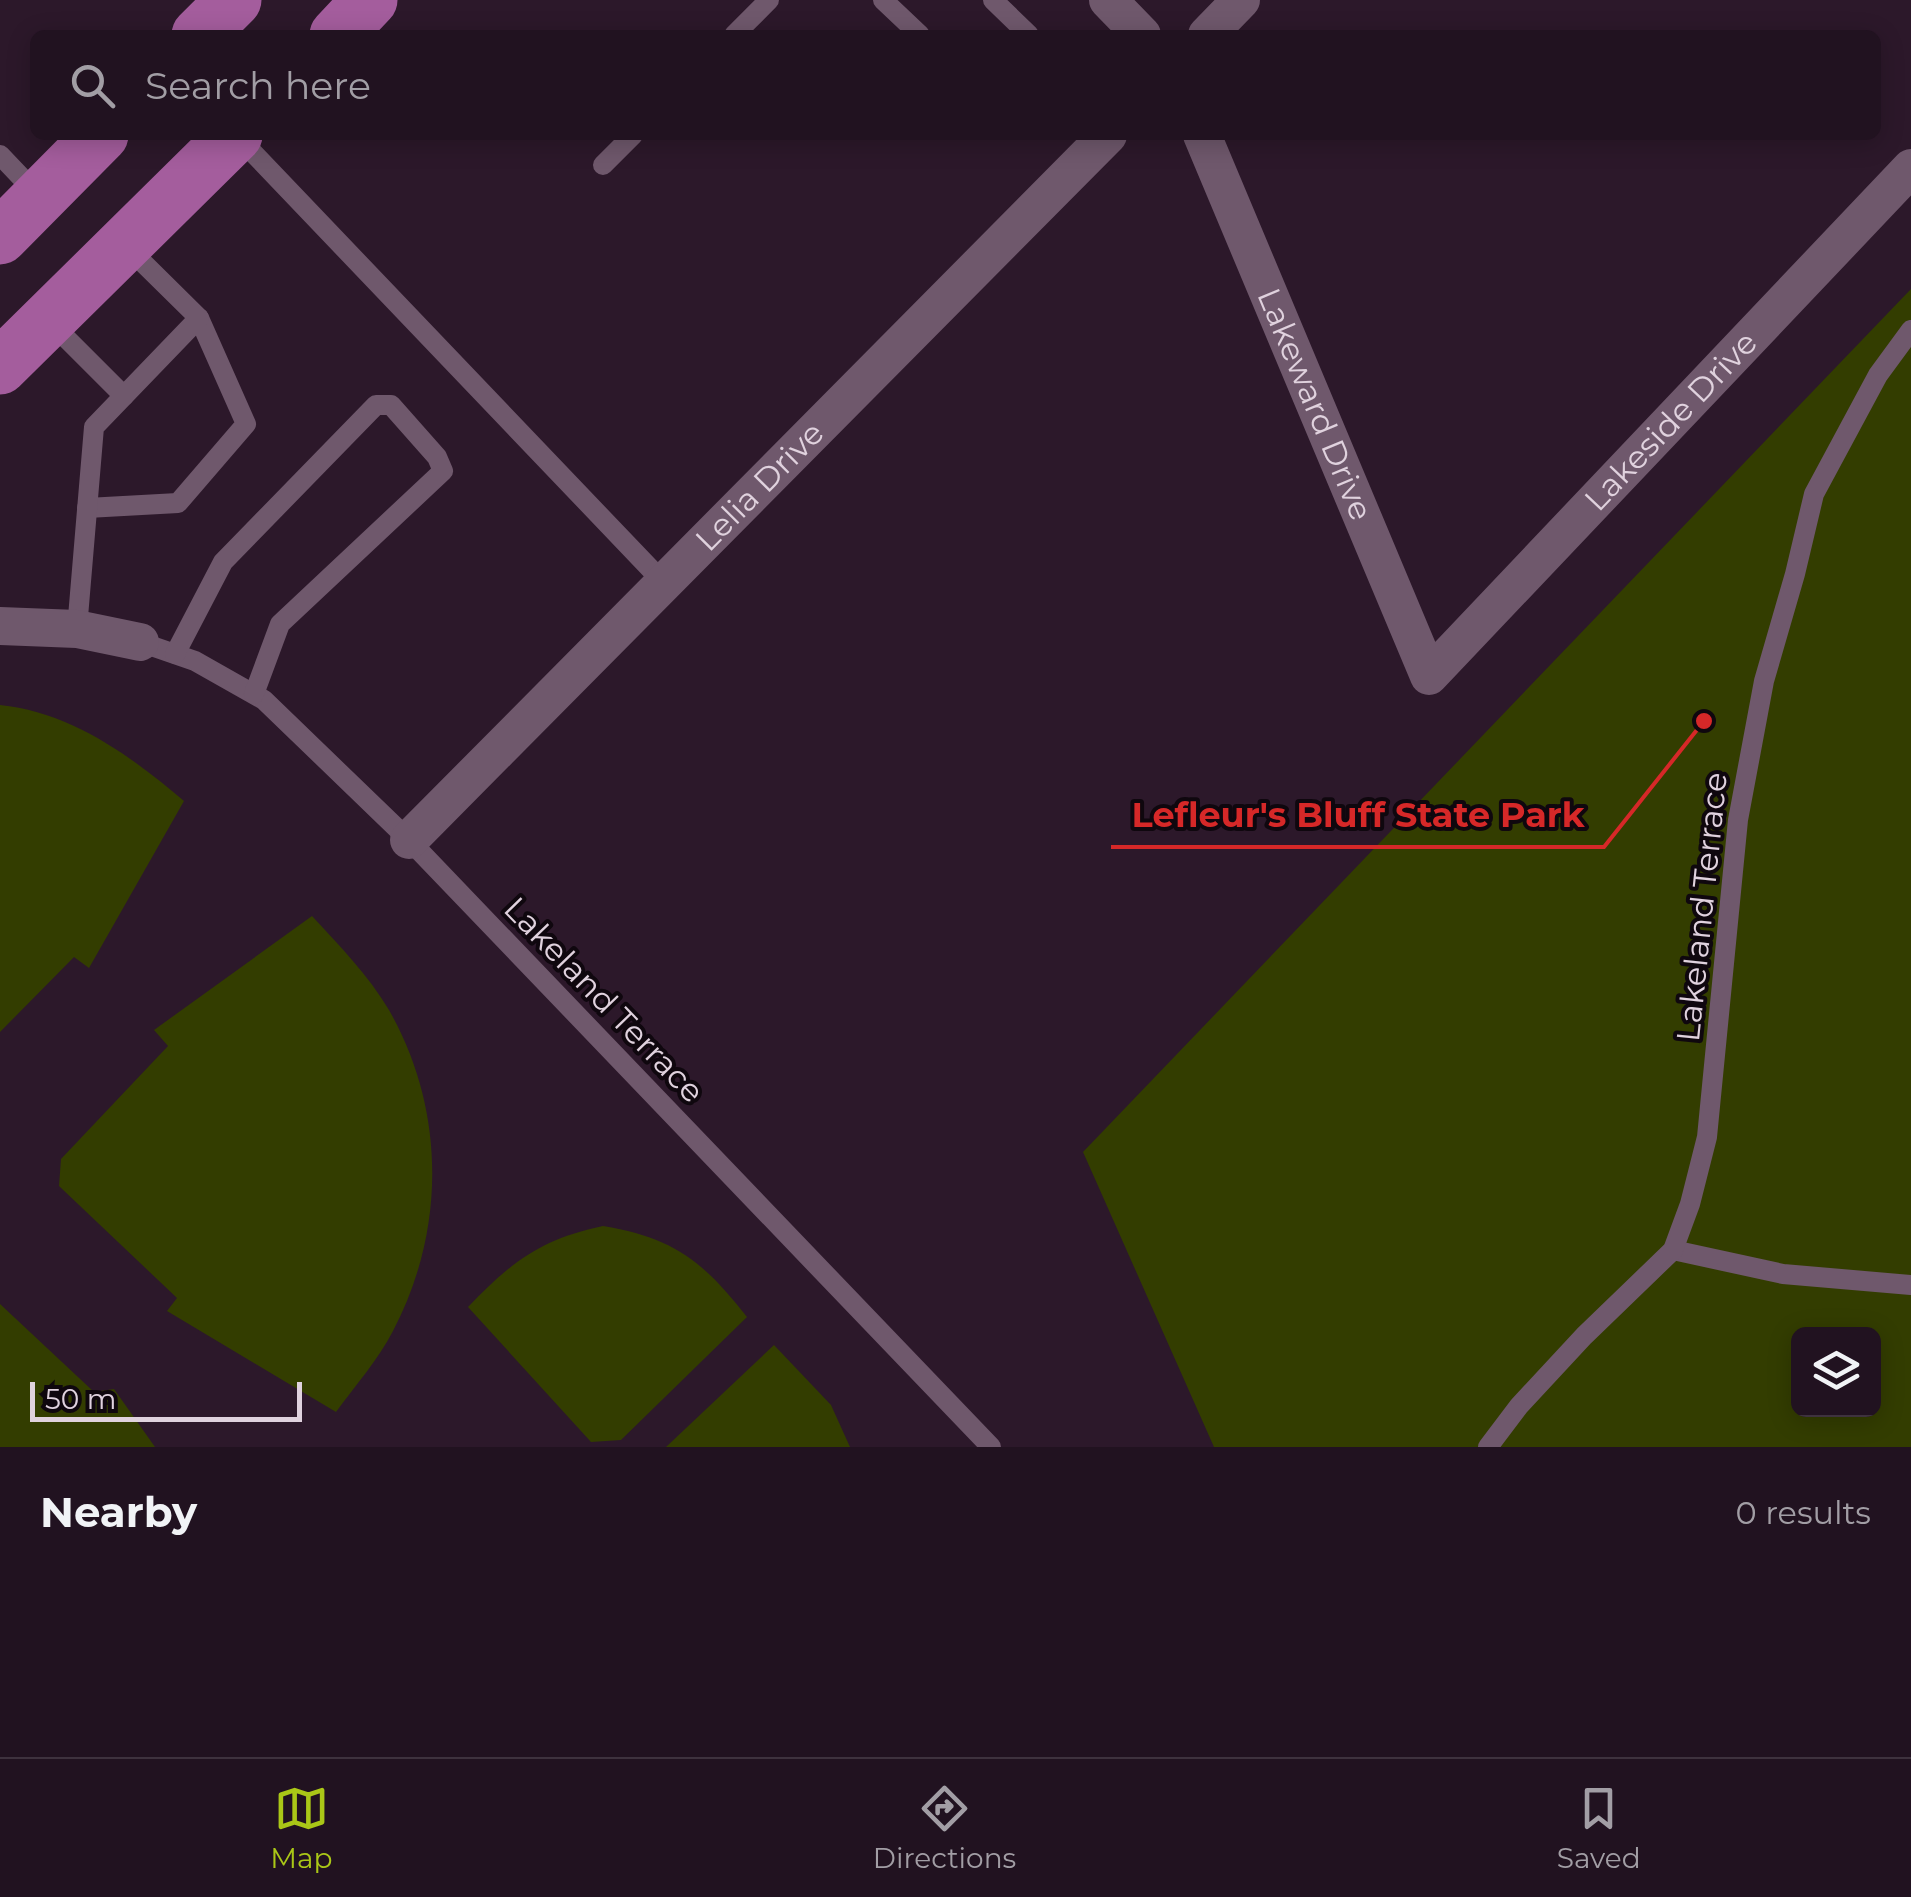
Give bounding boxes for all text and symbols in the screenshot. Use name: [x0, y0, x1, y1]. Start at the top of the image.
search box: [30, 30, 1881, 140]
icon: search: [65, 58, 120, 113]
text: Search here: [145, 62, 371, 109]
street label: Lakeward Drive: [1249, 282, 1381, 526]
street label: Lakeside Drive: [1576, 323, 1765, 519]
street label: Lelia Drive: [687, 413, 832, 559]
street label: Lakeland Terrace: [1668, 770, 1735, 1044]
callout: Lefleur's Bluff State Park: [1111, 782, 1604, 847]
text: Lefleur's Bluff State Park: [1131, 793, 1586, 836]
street label: Lakeland Terrace: [496, 889, 712, 1111]
map controls: [1791, 1327, 1881, 1417]
button: layers: [1791, 1327, 1881, 1417]
scale bar: [30, 1377, 302, 1422]
text: 50 m: [45, 1382, 116, 1416]
text: Nearby: [40, 1486, 197, 1538]
text: 0 results: [1736, 1493, 1871, 1532]
tab: Map: [270, 1781, 332, 1875]
tab: Directions: [873, 1781, 1016, 1875]
tab: Saved: [1557, 1781, 1641, 1875]

